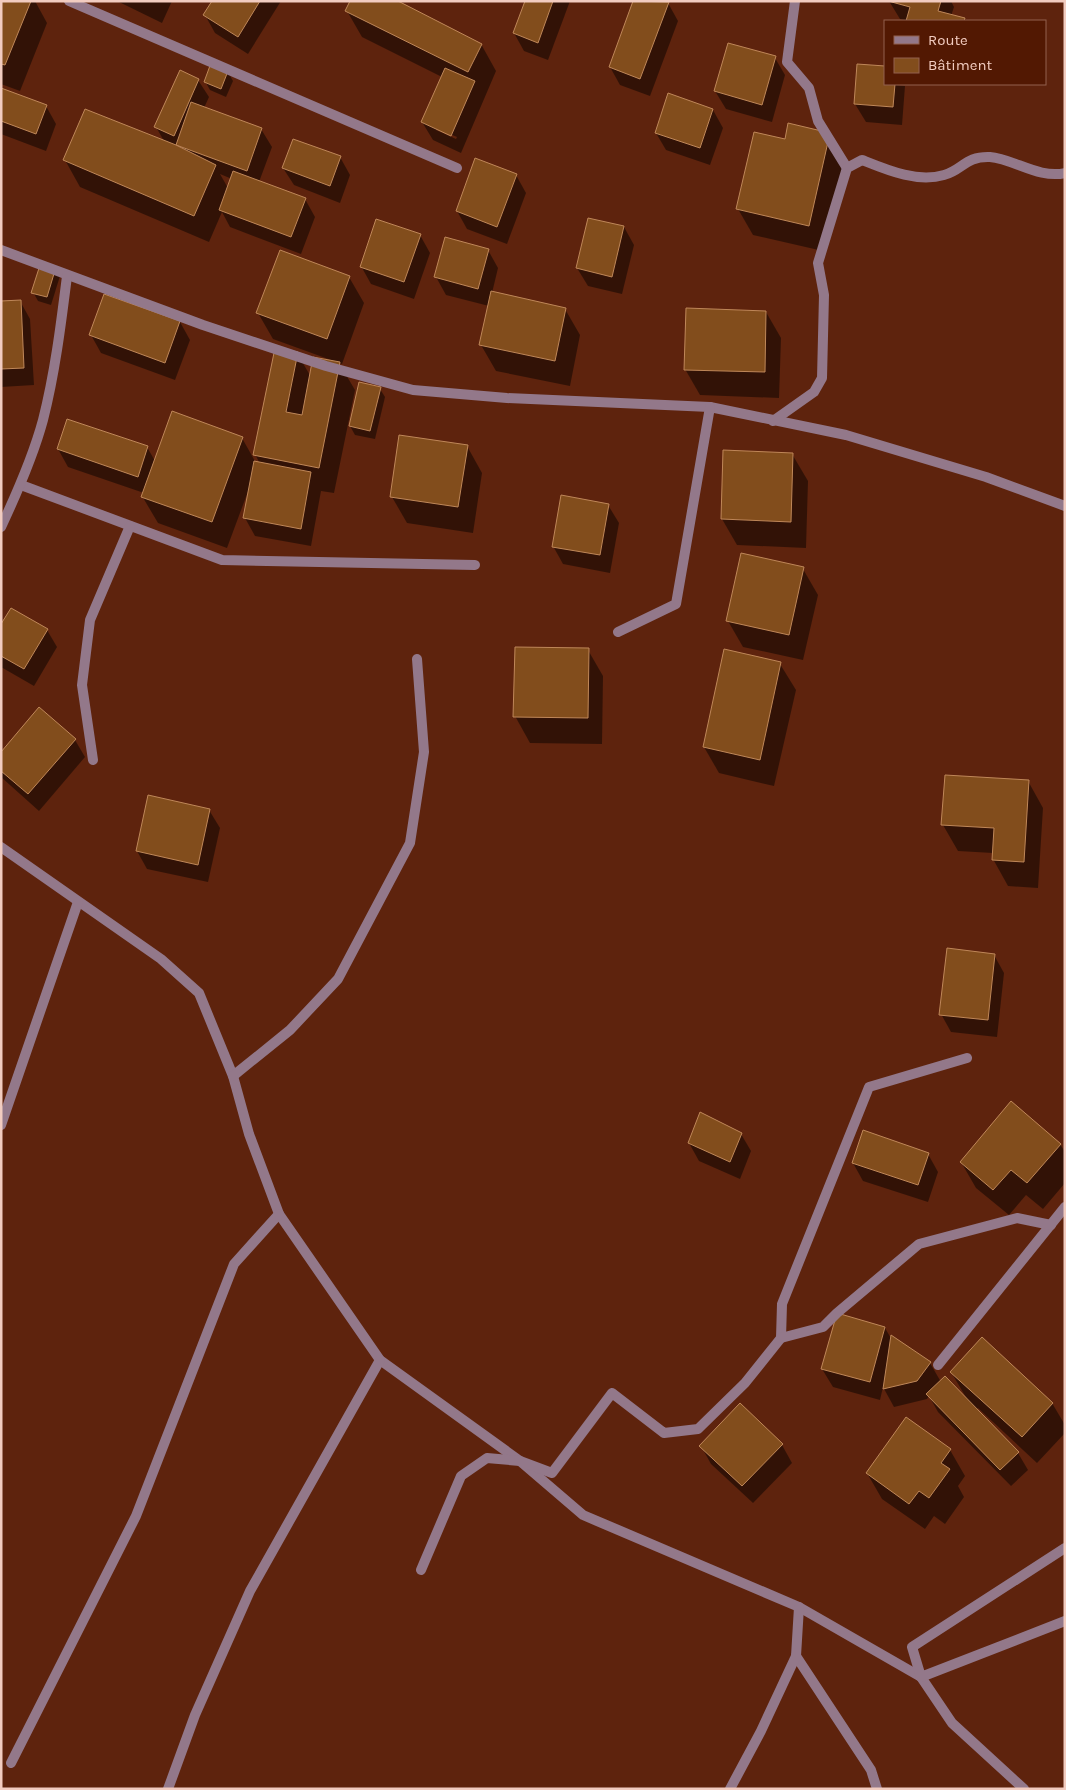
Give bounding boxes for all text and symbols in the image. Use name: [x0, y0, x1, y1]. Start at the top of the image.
legend: [884, 20, 1046, 85]
text: Route: [928, 31, 968, 49]
text: Bâtiment: [928, 56, 992, 74]

